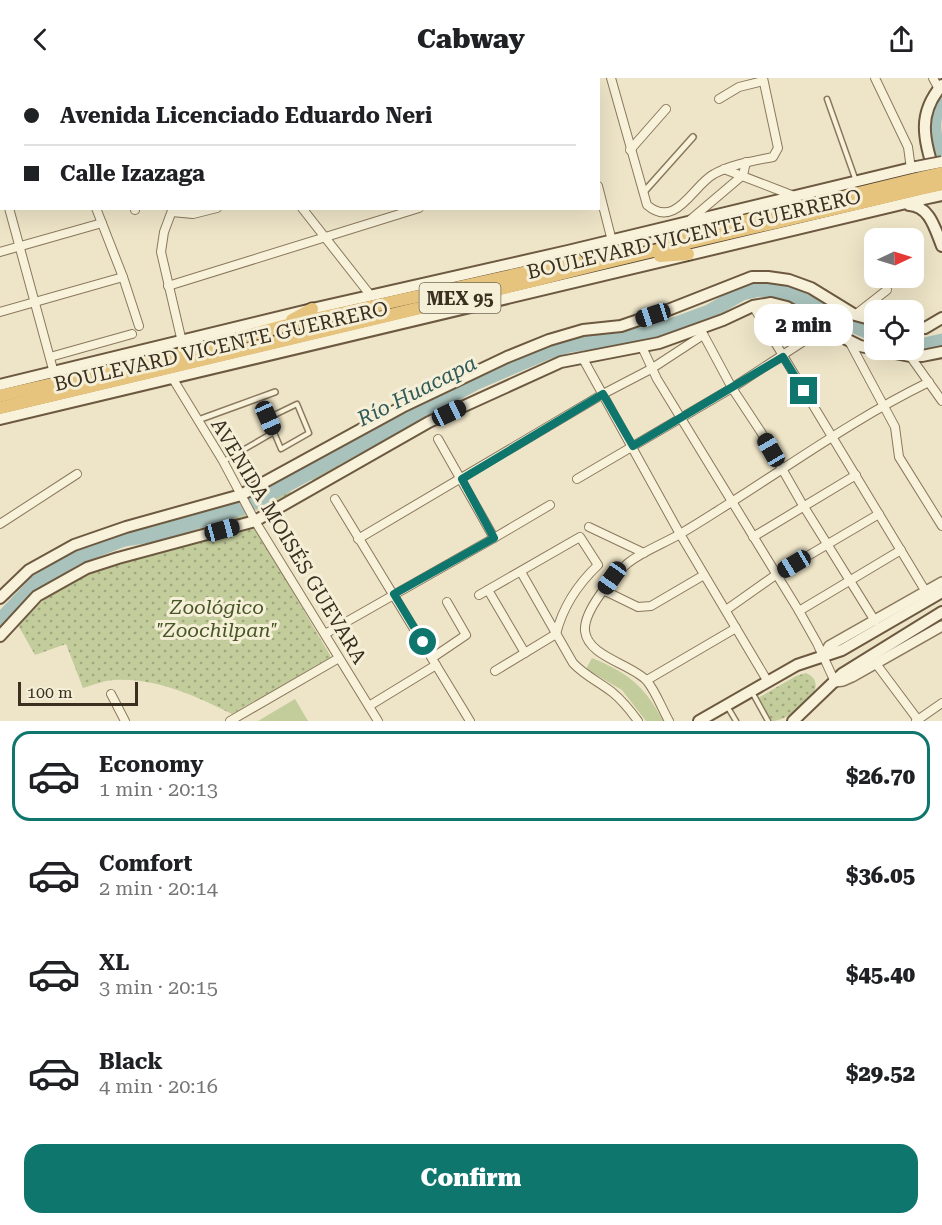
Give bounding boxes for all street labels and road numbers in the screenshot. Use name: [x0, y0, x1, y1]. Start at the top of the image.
street label: BOULEVARD VICENTE GUERRERO: [525, 184, 863, 284]
road number: MEX 95: [420, 283, 500, 313]
street label: BOULEVARD VICENTE GUERRERO: [52, 296, 390, 396]
street label: AVENIDA MOISÉS GUEVARA: [206, 414, 372, 668]

